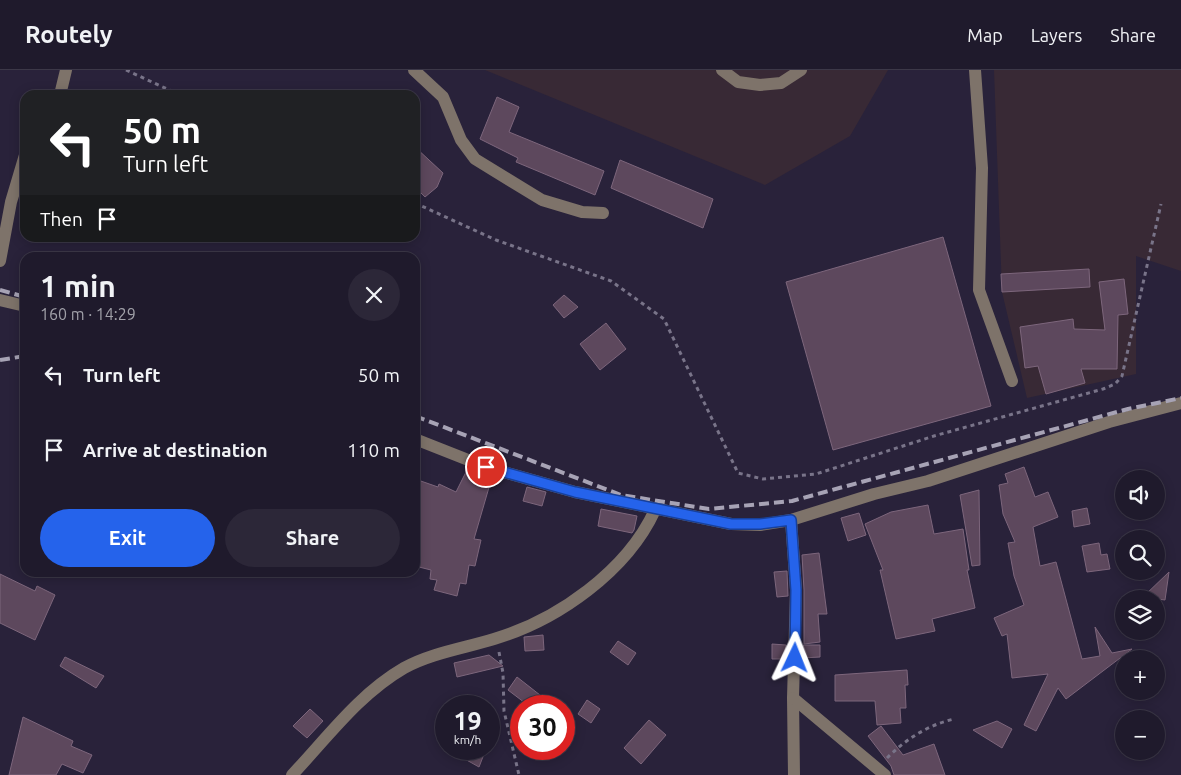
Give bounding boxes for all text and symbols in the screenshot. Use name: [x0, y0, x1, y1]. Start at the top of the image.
text: Routely: [25, 21, 112, 48]
text: Map: [967, 25, 1003, 45]
text: Layers: [1031, 25, 1082, 45]
text: Share: [1110, 25, 1156, 45]
icon: left: [40, 110, 105, 175]
text: 50 m: [123, 110, 201, 150]
text: Turn left: [123, 151, 208, 176]
icon: arrive: [93, 205, 121, 233]
text: Then: [40, 208, 83, 230]
text: 1 min: [40, 269, 116, 303]
button: close: [348, 269, 400, 321]
text: 160 m · 14:29: [40, 305, 136, 323]
icon: left: [40, 361, 68, 389]
text: Turn left: [83, 364, 161, 386]
text: 50 m: [358, 364, 400, 386]
icon: arrive: [40, 436, 68, 464]
text: Arrive at destination: [83, 439, 268, 461]
text: 110 m: [347, 439, 400, 461]
pin: [465, 446, 507, 488]
icon: arrive: [472, 453, 500, 481]
map controls: [1115, 470, 1165, 760]
button: sound: [1115, 470, 1165, 520]
button: Exit: [40, 509, 215, 567]
button: Share: [225, 509, 400, 567]
button: search: [1115, 530, 1165, 580]
button: layers: [1115, 590, 1165, 640]
position arrow: [768, 631, 820, 683]
button: +: [1115, 650, 1165, 700]
speed limit sign: 30: [510, 695, 575, 760]
text: 19: [453, 707, 482, 735]
button: −: [1115, 710, 1165, 760]
text: km/h: [454, 733, 481, 746]

